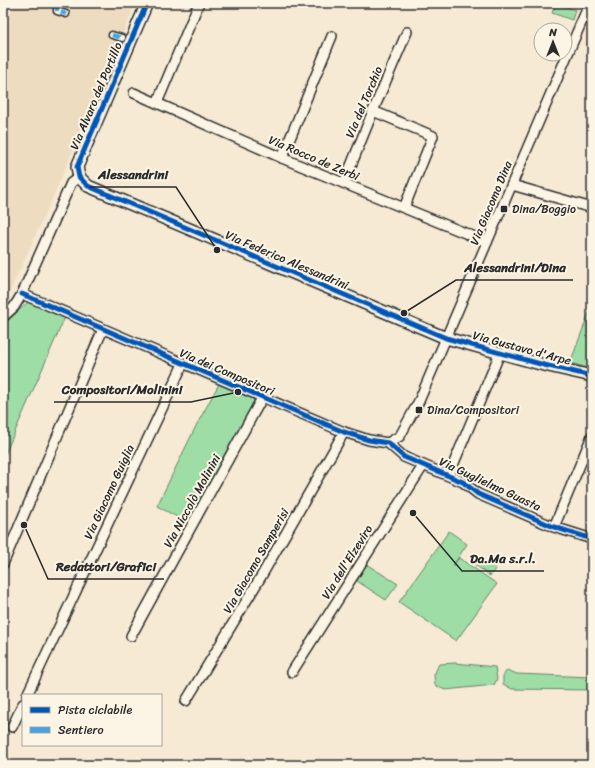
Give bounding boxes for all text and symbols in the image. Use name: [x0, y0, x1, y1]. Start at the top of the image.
north arrow: [533, 22, 573, 62]
text: N: [548, 23, 557, 42]
street label: Via Alvaro del Portillo: [63, 39, 129, 153]
street label: Via del Torchio: [339, 63, 389, 141]
street label: Via Rocco de Zerbi: [265, 129, 364, 187]
street label: Via Giacomo Dina: [463, 156, 519, 249]
callout: Alessandrini: [90, 162, 176, 187]
text: Alessandrini: [97, 163, 169, 186]
place label: Dina/Boggio: [512, 198, 576, 220]
marker: Dina/Boggio: [499, 204, 509, 214]
street label: Via Federico Alessandrini: [222, 224, 353, 296]
callout: Alessandrini/Dina: [456, 255, 573, 280]
text: Alessandrini/Dina: [463, 256, 566, 279]
street label: Via Gustavo d'Arpe: [470, 324, 574, 372]
street label: Via dei Compositori: [176, 342, 279, 402]
callout: Compositori/Molinini: [54, 377, 191, 402]
text: Compositori/Molinini: [61, 378, 184, 401]
place label: Dina/Compositori: [427, 399, 520, 421]
marker: Dina/Compositori: [414, 405, 424, 415]
street label: Via Giacomo Guiglia: [77, 441, 141, 543]
street label: Via Niccolò Molinini: [157, 449, 227, 552]
street label: Via Guglielmo Guasta: [435, 451, 545, 517]
street label: Via Giacomo Samperisi: [217, 504, 295, 618]
street label: Via dell'Elzeviro: [315, 520, 379, 604]
callout: Da.Ma s.r.l.: [462, 546, 544, 571]
text: Da.Ma s.r.l.: [470, 547, 536, 570]
callout: Redattori/Grafici: [48, 554, 164, 579]
text: Redattori/Grafici: [55, 555, 157, 578]
legend: [22, 694, 162, 746]
text: Pista ciclabile: [58, 699, 132, 721]
text: Sentiero: [58, 719, 104, 741]

